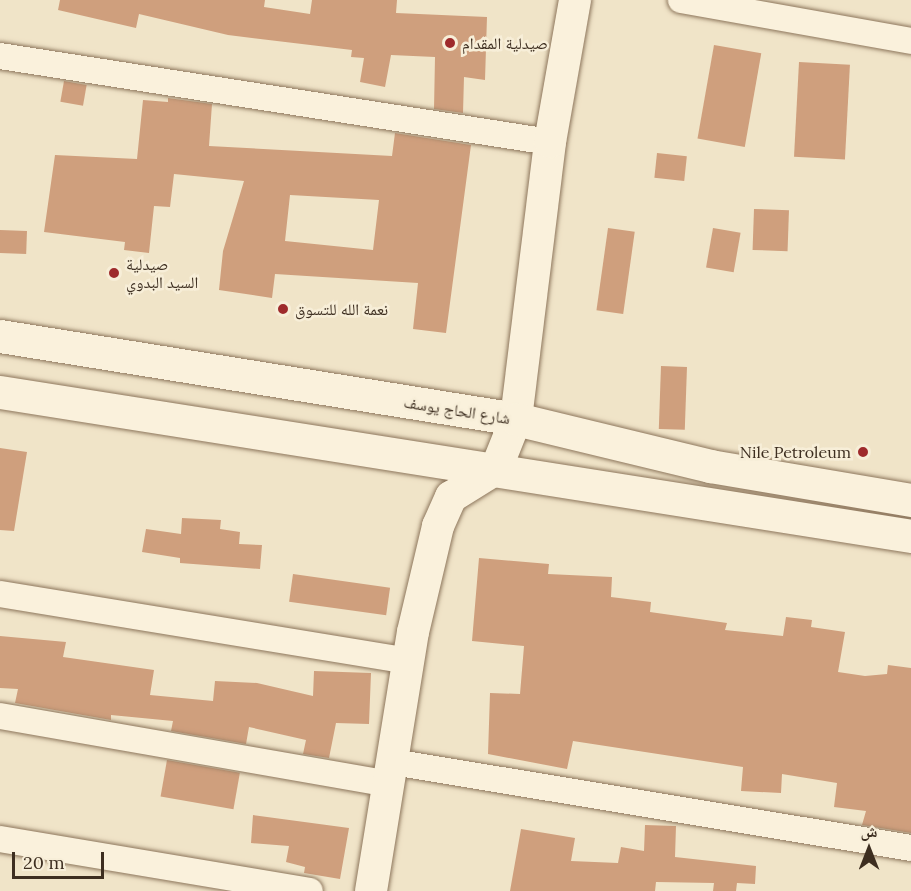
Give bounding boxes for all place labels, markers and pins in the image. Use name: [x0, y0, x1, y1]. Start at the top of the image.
place label: صيدلية المقدام: [462, 33, 548, 53]
marker: صيدلية المقدام: [443, 36, 457, 50]
place label: صيدلية السيد البدوي: [126, 254, 198, 292]
marker: صيدلية السيد البدوي: [107, 266, 121, 280]
place label: نعمة الله للتسوق: [295, 299, 388, 319]
marker: نعمة الله للتسوق: [276, 302, 290, 316]
place label: Nile Petroleum: [740, 442, 851, 462]
marker: Nile Petroleum: [856, 445, 870, 459]

